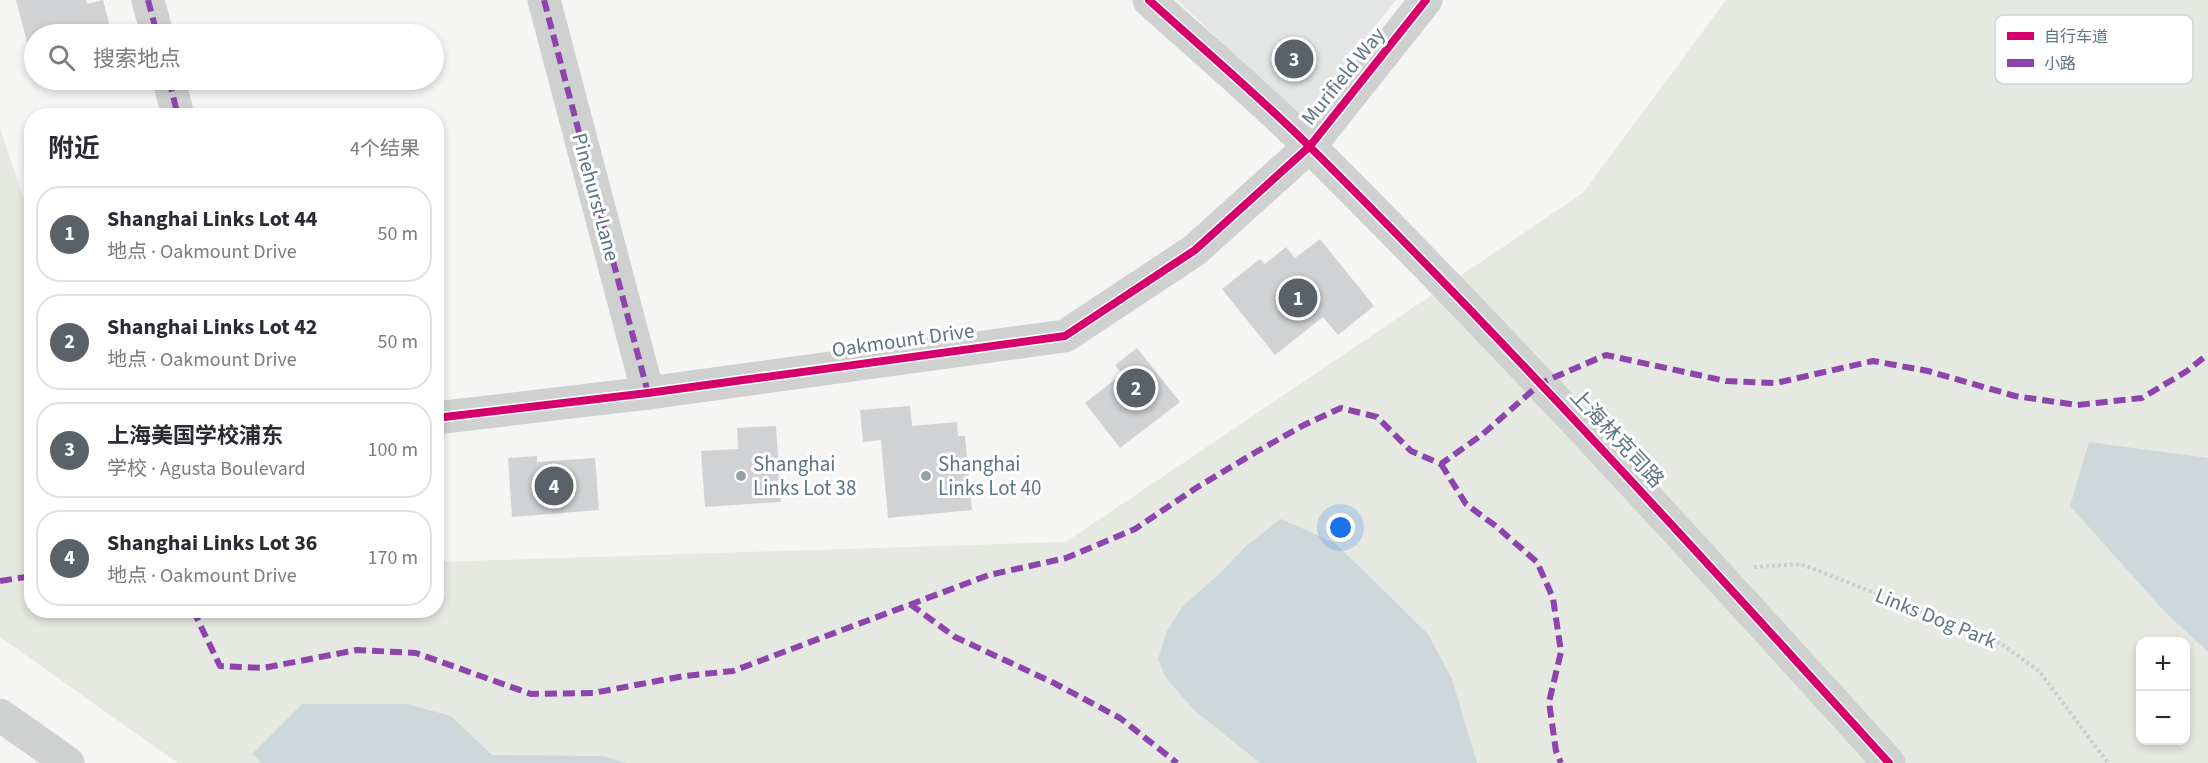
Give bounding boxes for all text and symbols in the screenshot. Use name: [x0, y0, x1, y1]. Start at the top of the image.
legend: [1995, 15, 2193, 84]
street label: Murifield Way: [1294, 20, 1392, 132]
search box: [24, 24, 444, 90]
text: 自行车道: [2044, 26, 2108, 48]
pin: 3: [1274, 36, 1314, 82]
icon: search: [45, 41, 78, 74]
text: 搜索地点: [93, 43, 181, 75]
text: 小路: [2044, 53, 2076, 75]
text: 附近: [48, 130, 100, 167]
street label: Pinehurst Lane: [565, 130, 627, 264]
text: 4个结果: [350, 135, 420, 163]
text: Shanghai Links Lot 44: [107, 203, 317, 235]
text: 1: [64, 220, 75, 248]
text: 50 m: [378, 220, 418, 248]
text: 地点 · Oakmount Drive: [107, 238, 297, 266]
pin: 1: [1278, 276, 1318, 320]
text: Shanghai Links Lot 42: [107, 311, 317, 343]
street label: Oakmount Drive: [830, 315, 976, 365]
text: 2: [64, 328, 75, 356]
text: 50 m: [378, 328, 418, 356]
text: 地点 · Oakmount Drive: [107, 346, 297, 374]
pin: 2: [1116, 366, 1156, 410]
street label: 上海林克司路: [1563, 382, 1671, 494]
text: 上海美国学校浦东: [107, 420, 283, 452]
text: 3: [64, 436, 75, 464]
text: 100 m: [368, 436, 418, 464]
place label: Shanghai Links Lot 38: [753, 449, 856, 503]
place label: Shanghai Links Lot 40: [938, 449, 1041, 503]
text: 学校 · Agusta Boulevard: [107, 455, 306, 483]
pin: 4: [534, 464, 574, 508]
marker: Shanghai Links Lot 38: [734, 469, 748, 483]
marker: Shanghai Links Lot 40: [919, 469, 933, 483]
your location: [1326, 513, 1355, 542]
text: Shanghai Links Lot 36: [107, 527, 317, 559]
text: 4: [64, 544, 75, 572]
text: 170 m: [368, 544, 418, 572]
text: 地点 · Oakmount Drive: [107, 562, 297, 590]
street label: Links Dog Park: [1871, 580, 2002, 656]
map controls: [2136, 637, 2190, 745]
button: +: [2136, 637, 2190, 691]
button: −: [2136, 691, 2190, 745]

